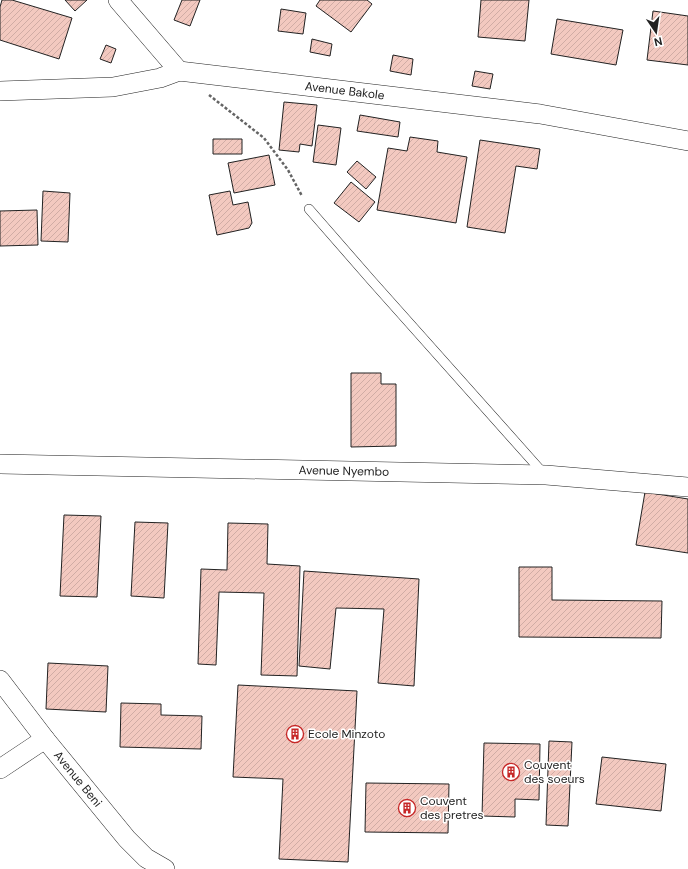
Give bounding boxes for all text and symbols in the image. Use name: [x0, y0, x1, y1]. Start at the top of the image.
north arrow: [636, 12, 676, 52]
text: N: [653, 34, 664, 49]
street label: Avenue Bakole: [304, 78, 386, 103]
street label: Avenue Nyembo: [298, 462, 389, 480]
building icon: Ecole Minzoto: [285, 724, 305, 744]
place label: Ecole Minzoto: [308, 726, 385, 742]
street label: Avenue Beni: [50, 748, 106, 810]
place label: Couvent des soeurs: [524, 757, 585, 787]
building icon: Couvent des soeurs: [501, 762, 521, 782]
place label: Couvent des pretres: [420, 793, 484, 823]
building icon: Couvent des pretres: [397, 798, 417, 818]

